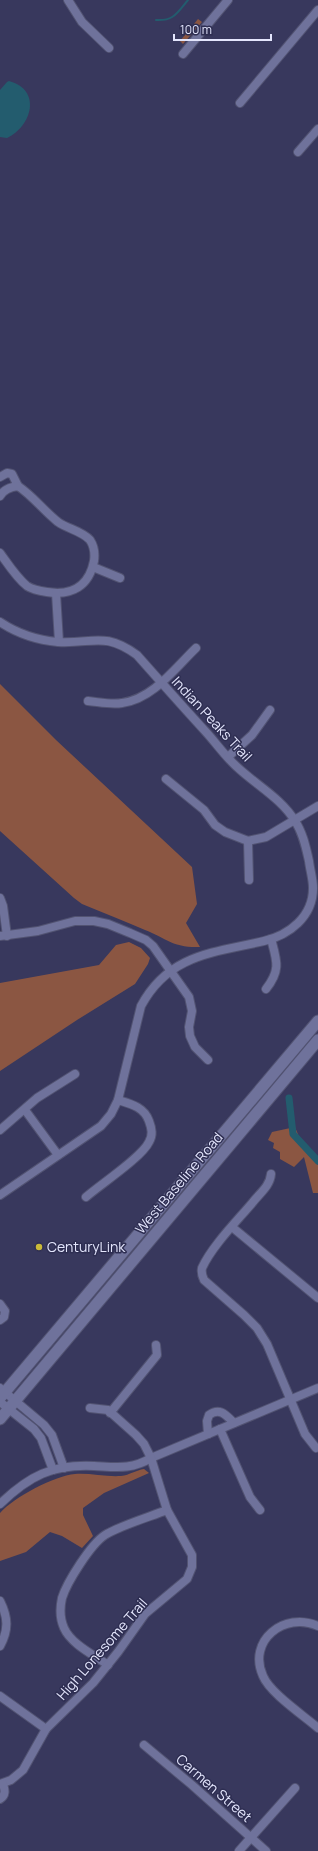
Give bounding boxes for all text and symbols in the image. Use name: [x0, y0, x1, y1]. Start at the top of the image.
scale bar: [174, 16, 271, 42]
text: 100 m: [180, 21, 212, 38]
street label: Indian Peaks Trail: [168, 672, 257, 765]
street label: West Baseline Road: [131, 1128, 227, 1237]
place label: CenturyLink: [47, 1237, 126, 1256]
marker: CenturyLink: [34, 1242, 44, 1252]
street label: High Lonesome Trail: [52, 1594, 151, 1704]
street label: Carmen Street: [172, 1749, 257, 1826]

